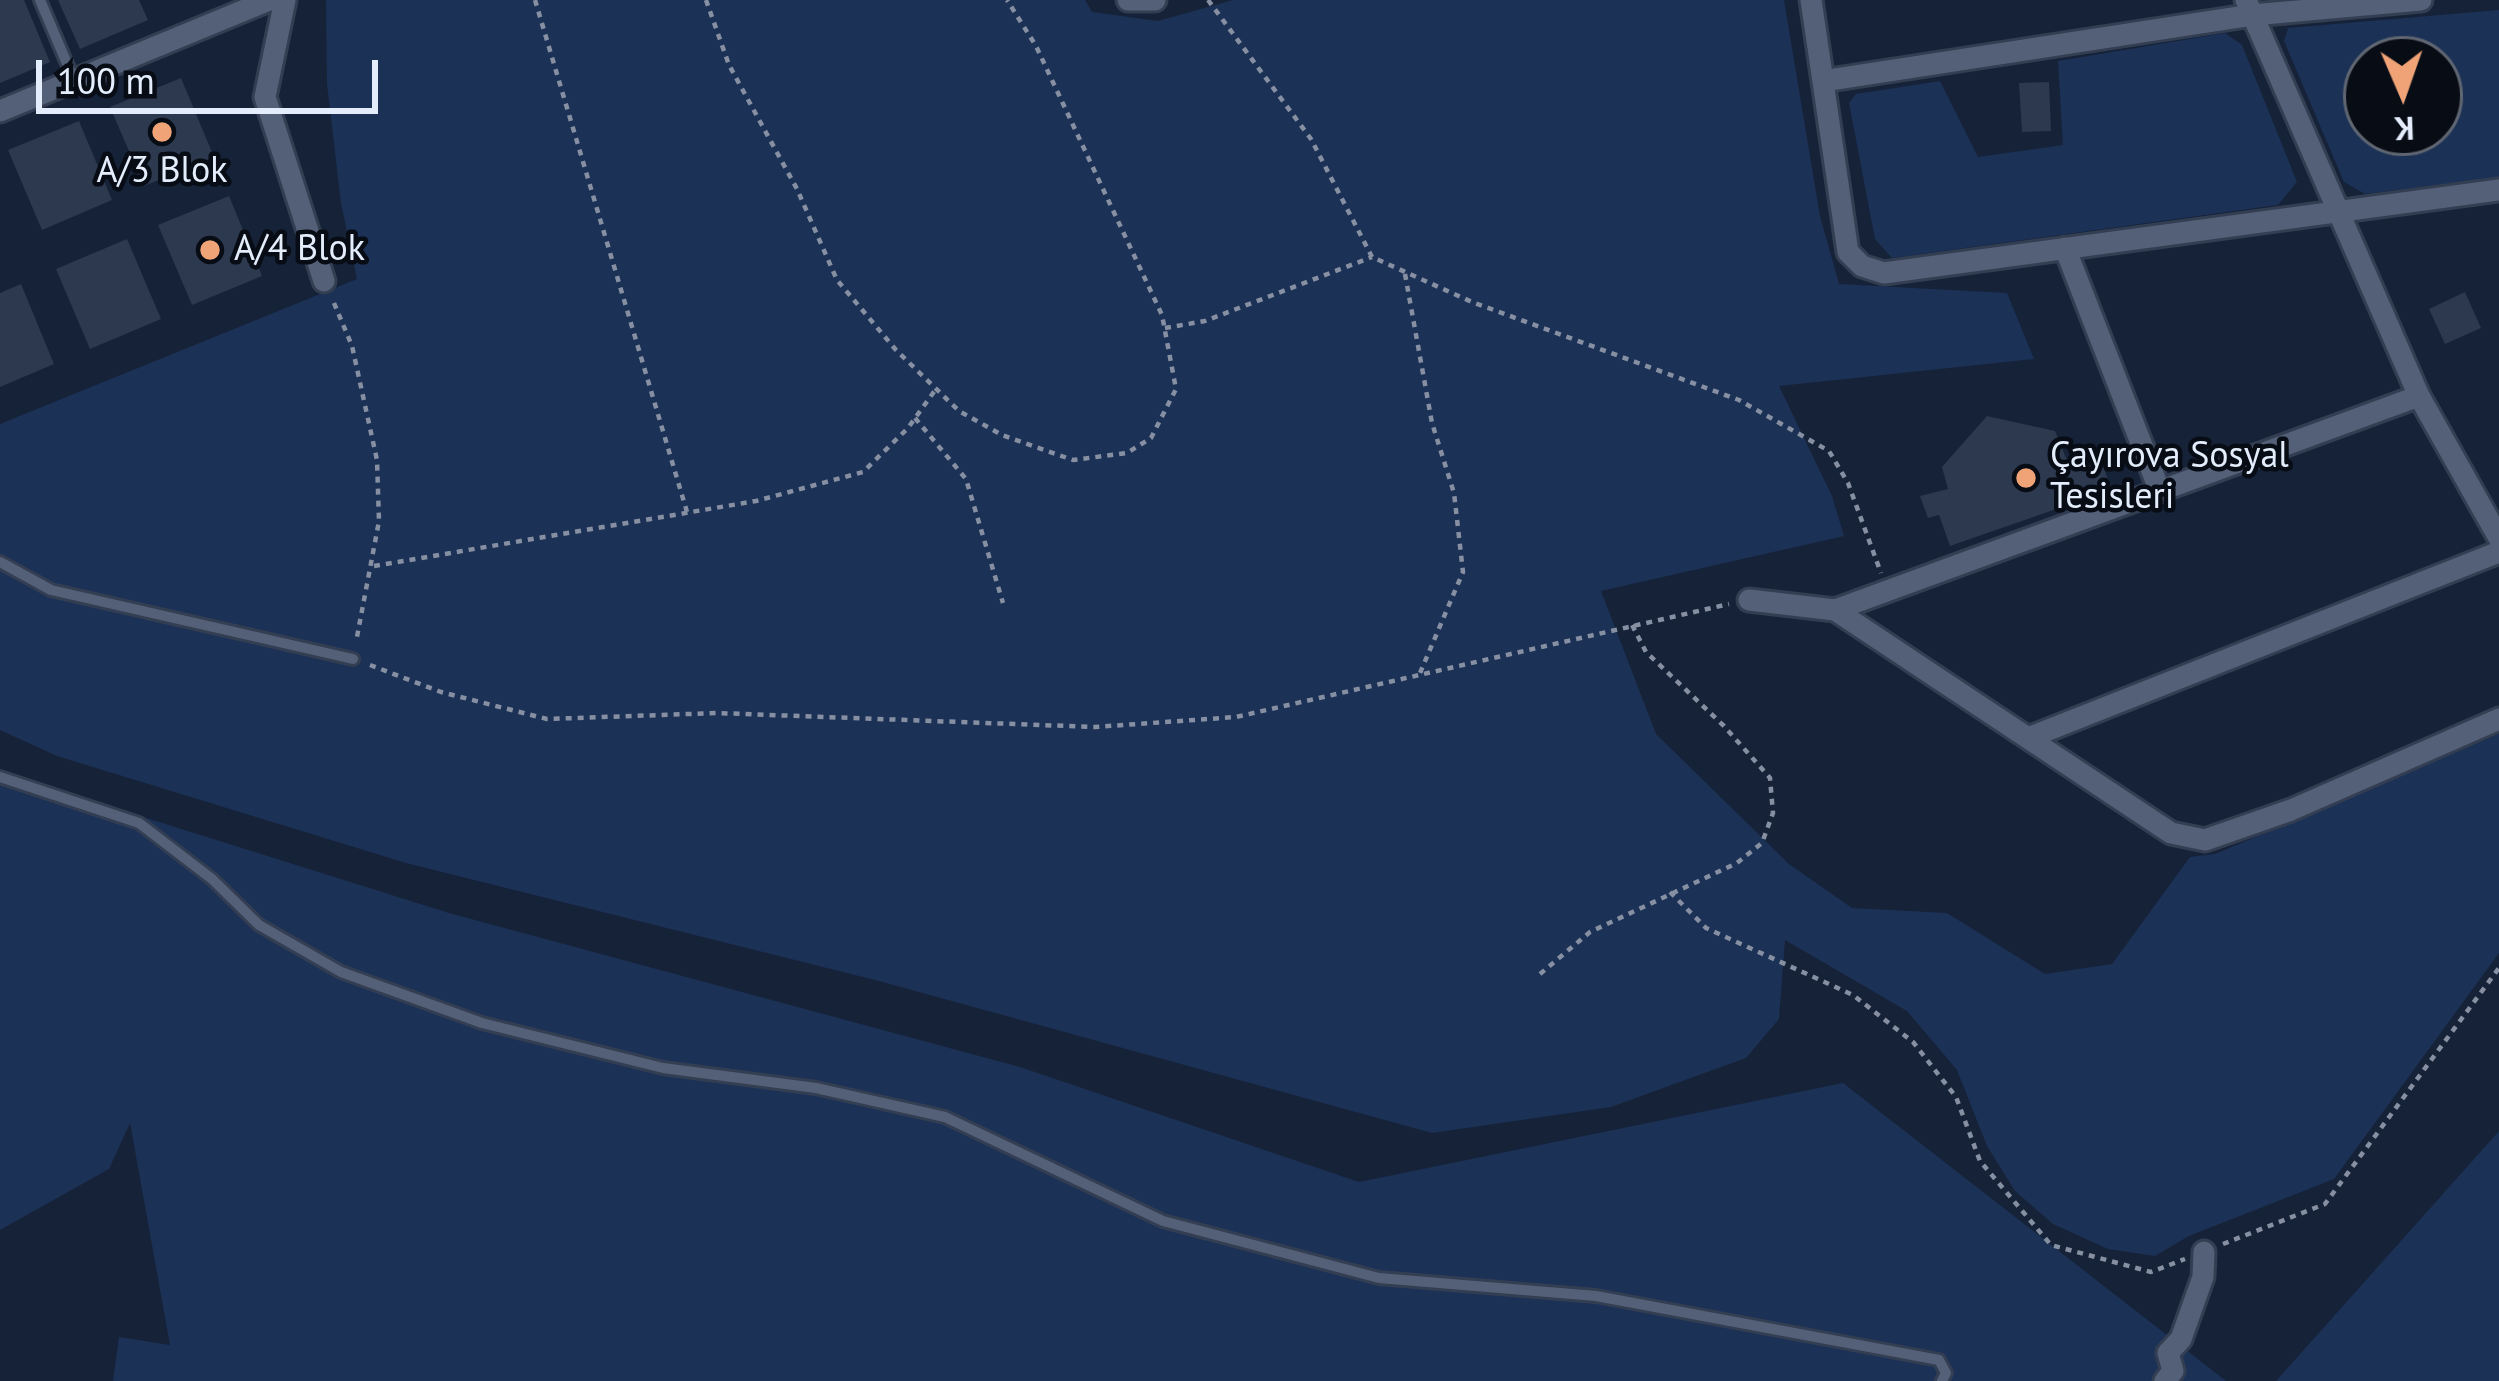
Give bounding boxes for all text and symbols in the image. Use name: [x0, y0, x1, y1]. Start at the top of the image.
scale bar: [42, 36, 384, 110]
north arrow: [2343, 36, 2463, 156]
text: 100 m: [57, 57, 155, 104]
text: K: [2393, 108, 2415, 151]
marker: A/3 Blok: [149, 119, 175, 145]
place label: A/3 Blok: [96, 150, 228, 194]
place label: A/4 Blok: [234, 228, 365, 272]
marker: A/4 Blok: [197, 237, 223, 263]
place label: Çayırova Sosyal Tesisleri: [2050, 435, 2289, 520]
marker: Çayırova Sosyal Tesisleri: [2013, 465, 2039, 491]

